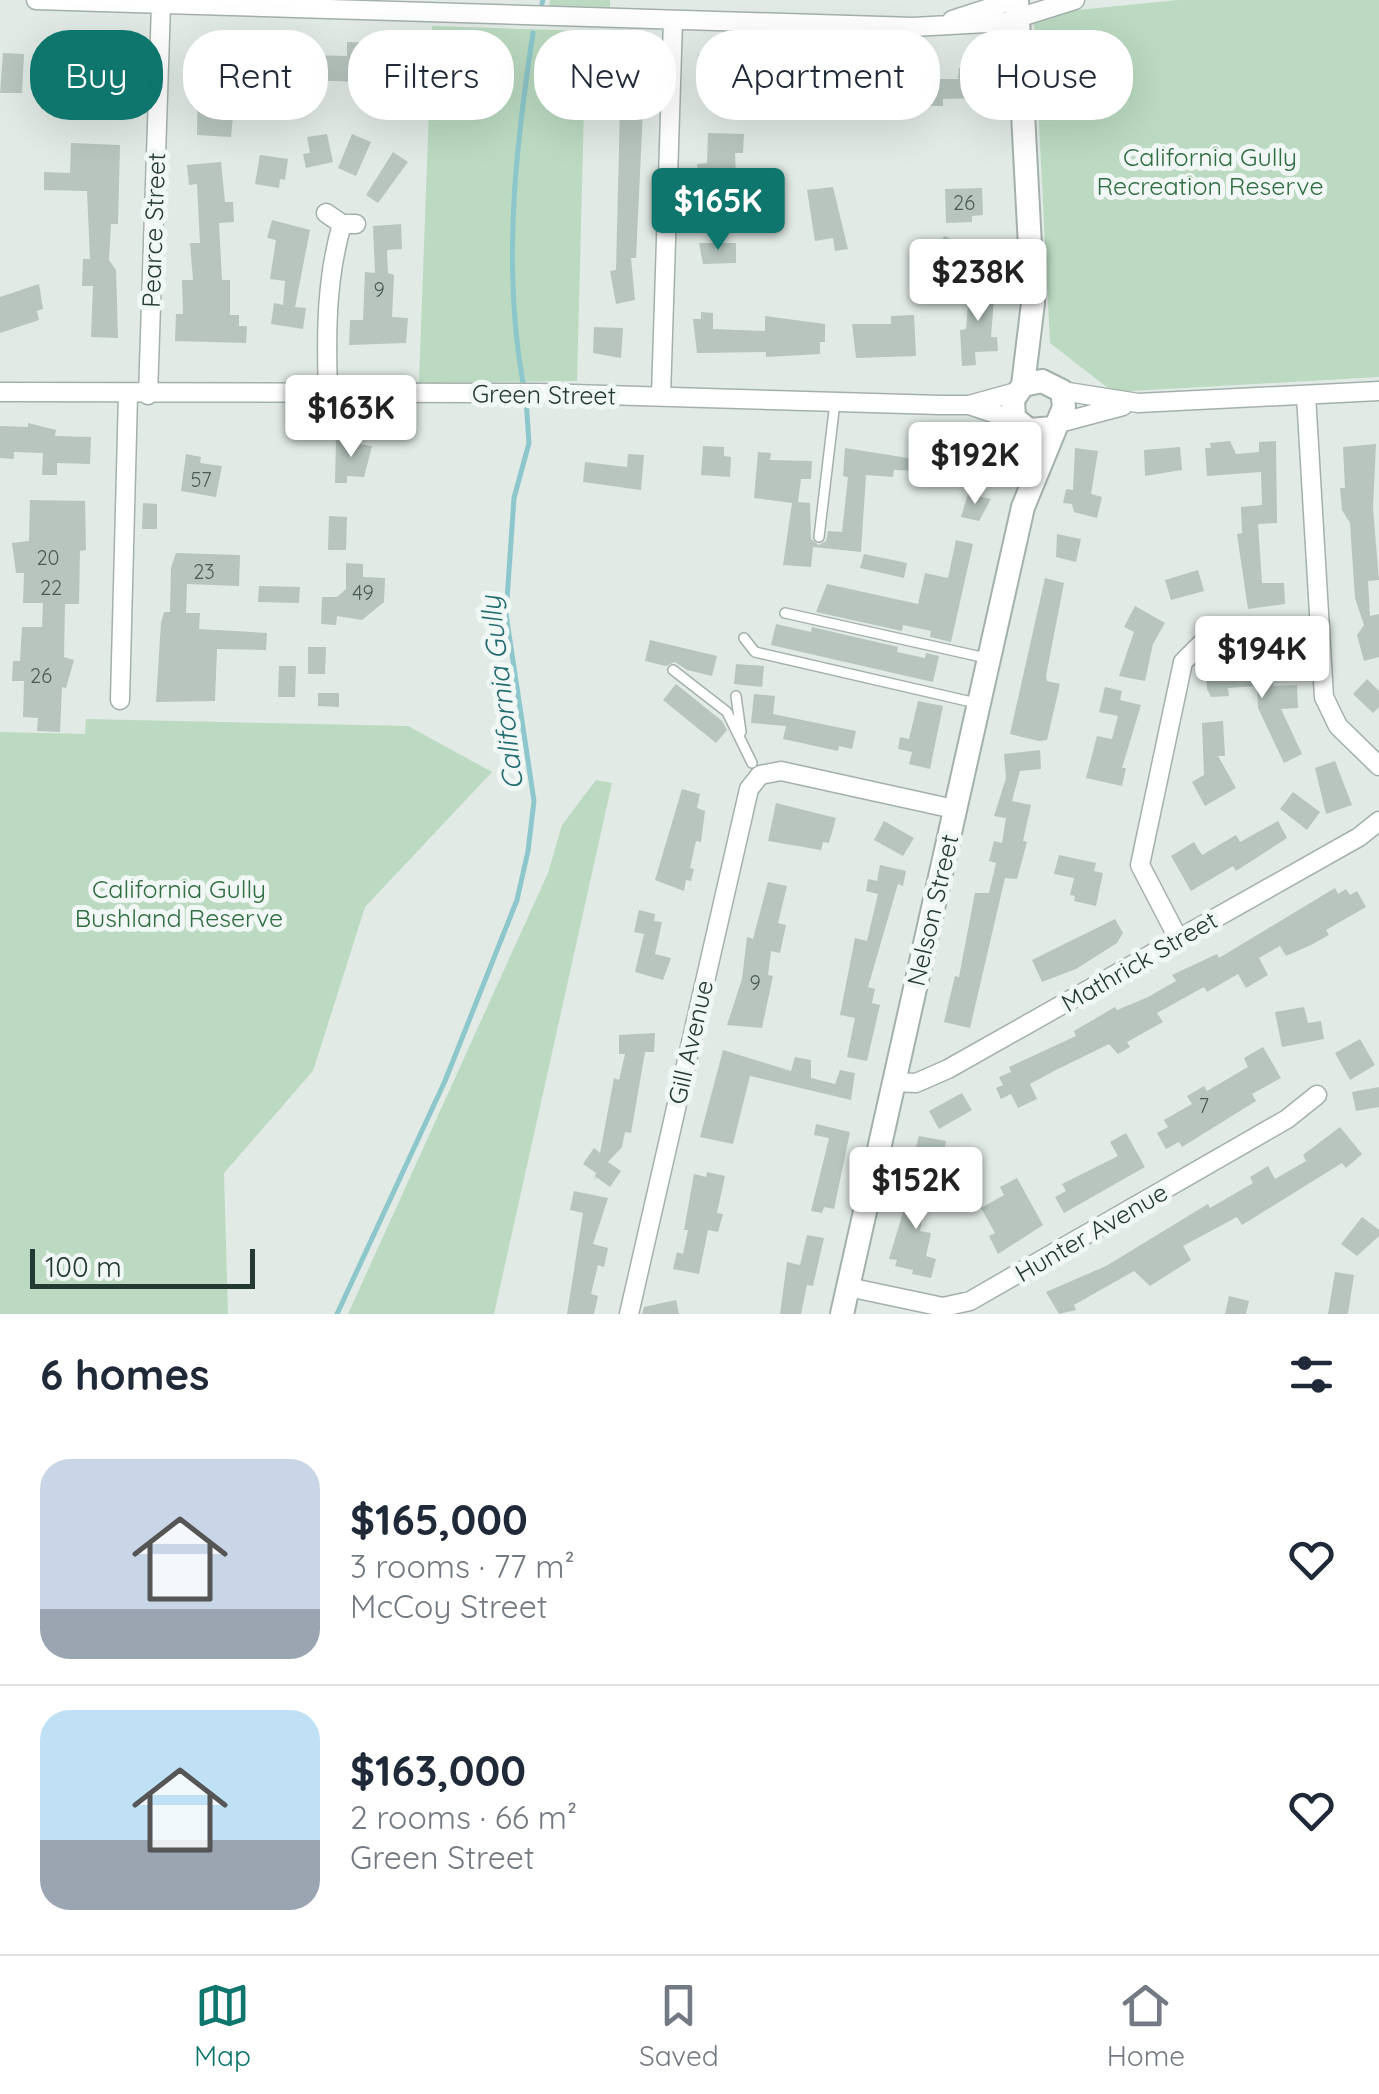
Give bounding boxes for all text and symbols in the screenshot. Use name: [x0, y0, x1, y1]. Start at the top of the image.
chip: Buy: [30, 30, 163, 120]
chip: Rent: [183, 30, 328, 120]
chip: Filters: [348, 30, 514, 120]
chip: New: [534, 30, 676, 120]
chip: Apartment: [696, 30, 940, 120]
chip: House: [960, 30, 1133, 120]
park label: California Gully Recreation Reserve: [1096, 141, 1324, 201]
street label: Pearce Street: [135, 152, 171, 308]
pin: $165K: [648, 168, 788, 253]
text: $165K: [674, 180, 762, 220]
house number: 26: [953, 190, 975, 215]
pin: $238K: [908, 239, 1048, 324]
text: $238K: [932, 251, 1025, 291]
house number: 9: [373, 277, 385, 302]
pin: $163K: [281, 375, 421, 460]
street label: Green Street: [472, 377, 616, 411]
text: $163K: [307, 387, 395, 427]
pin: $192K: [905, 422, 1045, 507]
text: $192K: [931, 434, 1019, 474]
house number: 57: [190, 467, 212, 492]
house number: 20: [37, 545, 59, 570]
house number: 23: [193, 559, 215, 584]
house number: 22: [40, 575, 62, 600]
house number: 49: [352, 580, 374, 605]
water label: California Gully: [471, 592, 530, 792]
pin: $194K: [1192, 616, 1332, 701]
text: $194K: [1217, 628, 1307, 668]
house number: 26: [30, 663, 52, 688]
street label: Nelson Street: [900, 831, 964, 989]
park label: California Gully Bushland Reserve: [75, 873, 283, 933]
street label: Mathrick Street: [1055, 904, 1223, 1018]
house number: 9: [749, 970, 761, 995]
street label: Gill Avenue: [661, 977, 719, 1107]
house number: 7: [1199, 1093, 1209, 1118]
pin: $152K: [846, 1147, 986, 1232]
text: $152K: [871, 1159, 961, 1199]
street label: Hunter Avenue: [1009, 1176, 1173, 1288]
scale bar: [30, 1244, 255, 1288]
text: 100 m: [45, 1249, 122, 1284]
icon: filters: [1284, 1347, 1339, 1402]
text: 6 homes: [40, 1348, 210, 1401]
text: $165,000: [350, 1493, 528, 1546]
icon: home: [120, 1499, 240, 1619]
icon: heart: [1284, 1532, 1339, 1587]
text: 3 rooms · 77 m²: [350, 1546, 575, 1586]
text: McCoy Street: [350, 1586, 548, 1626]
text: $163,000: [350, 1744, 526, 1797]
icon: home: [120, 1750, 240, 1870]
icon: heart: [1284, 1783, 1339, 1838]
text: 2 rooms · 66 m²: [350, 1797, 577, 1837]
text: Green Street: [350, 1837, 535, 1877]
tab: Map: [194, 1978, 251, 2073]
tab: Saved: [639, 1978, 719, 2073]
tab: Home: [1107, 1978, 1185, 2073]

